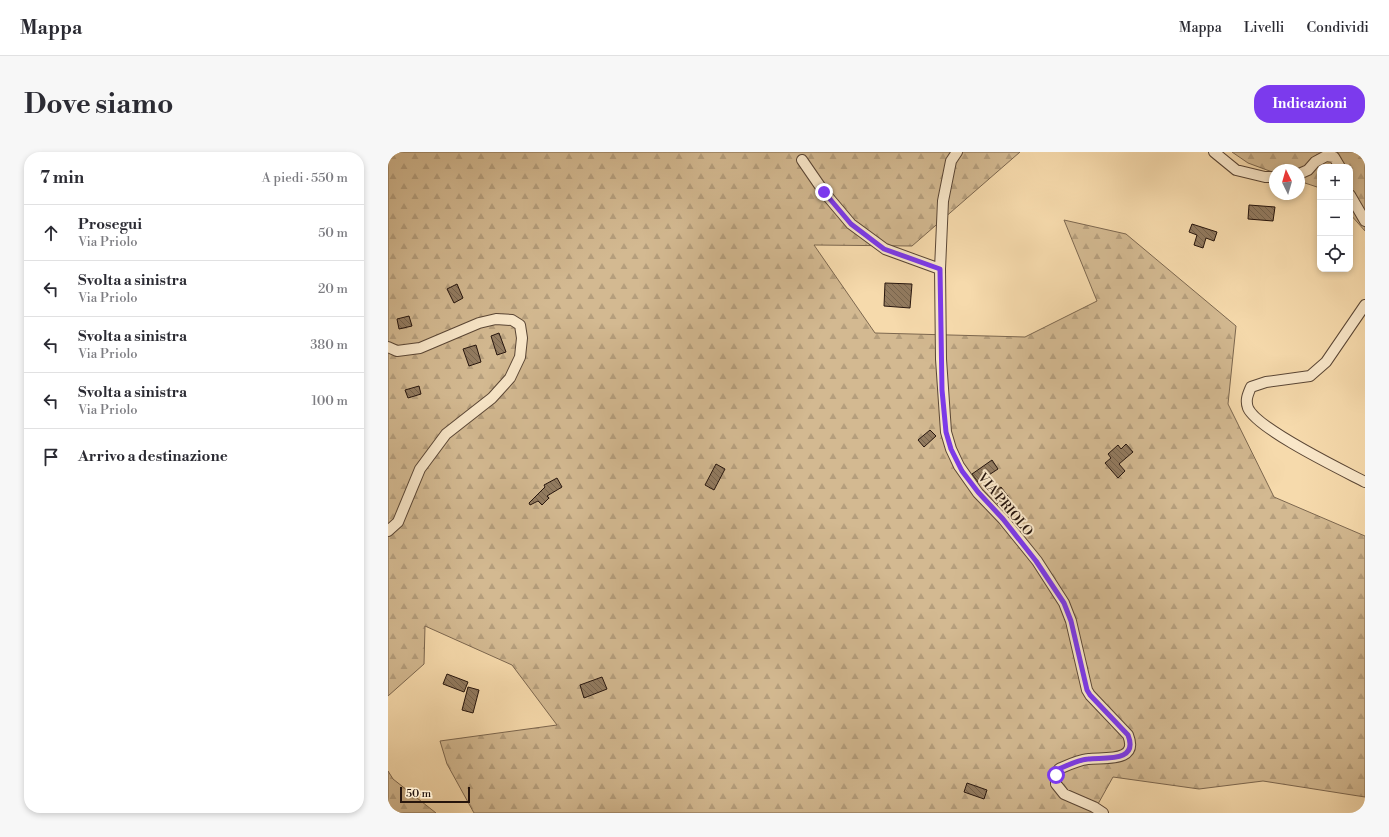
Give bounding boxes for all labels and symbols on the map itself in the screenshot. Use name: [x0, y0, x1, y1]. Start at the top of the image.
north arrow: [1269, 164, 1305, 200]
route end: [815, 183, 833, 201]
street label: VIA PRIOLO: [974, 469, 1036, 539]
route start: [1047, 766, 1065, 784]
scale bar: [400, 785, 470, 804]

